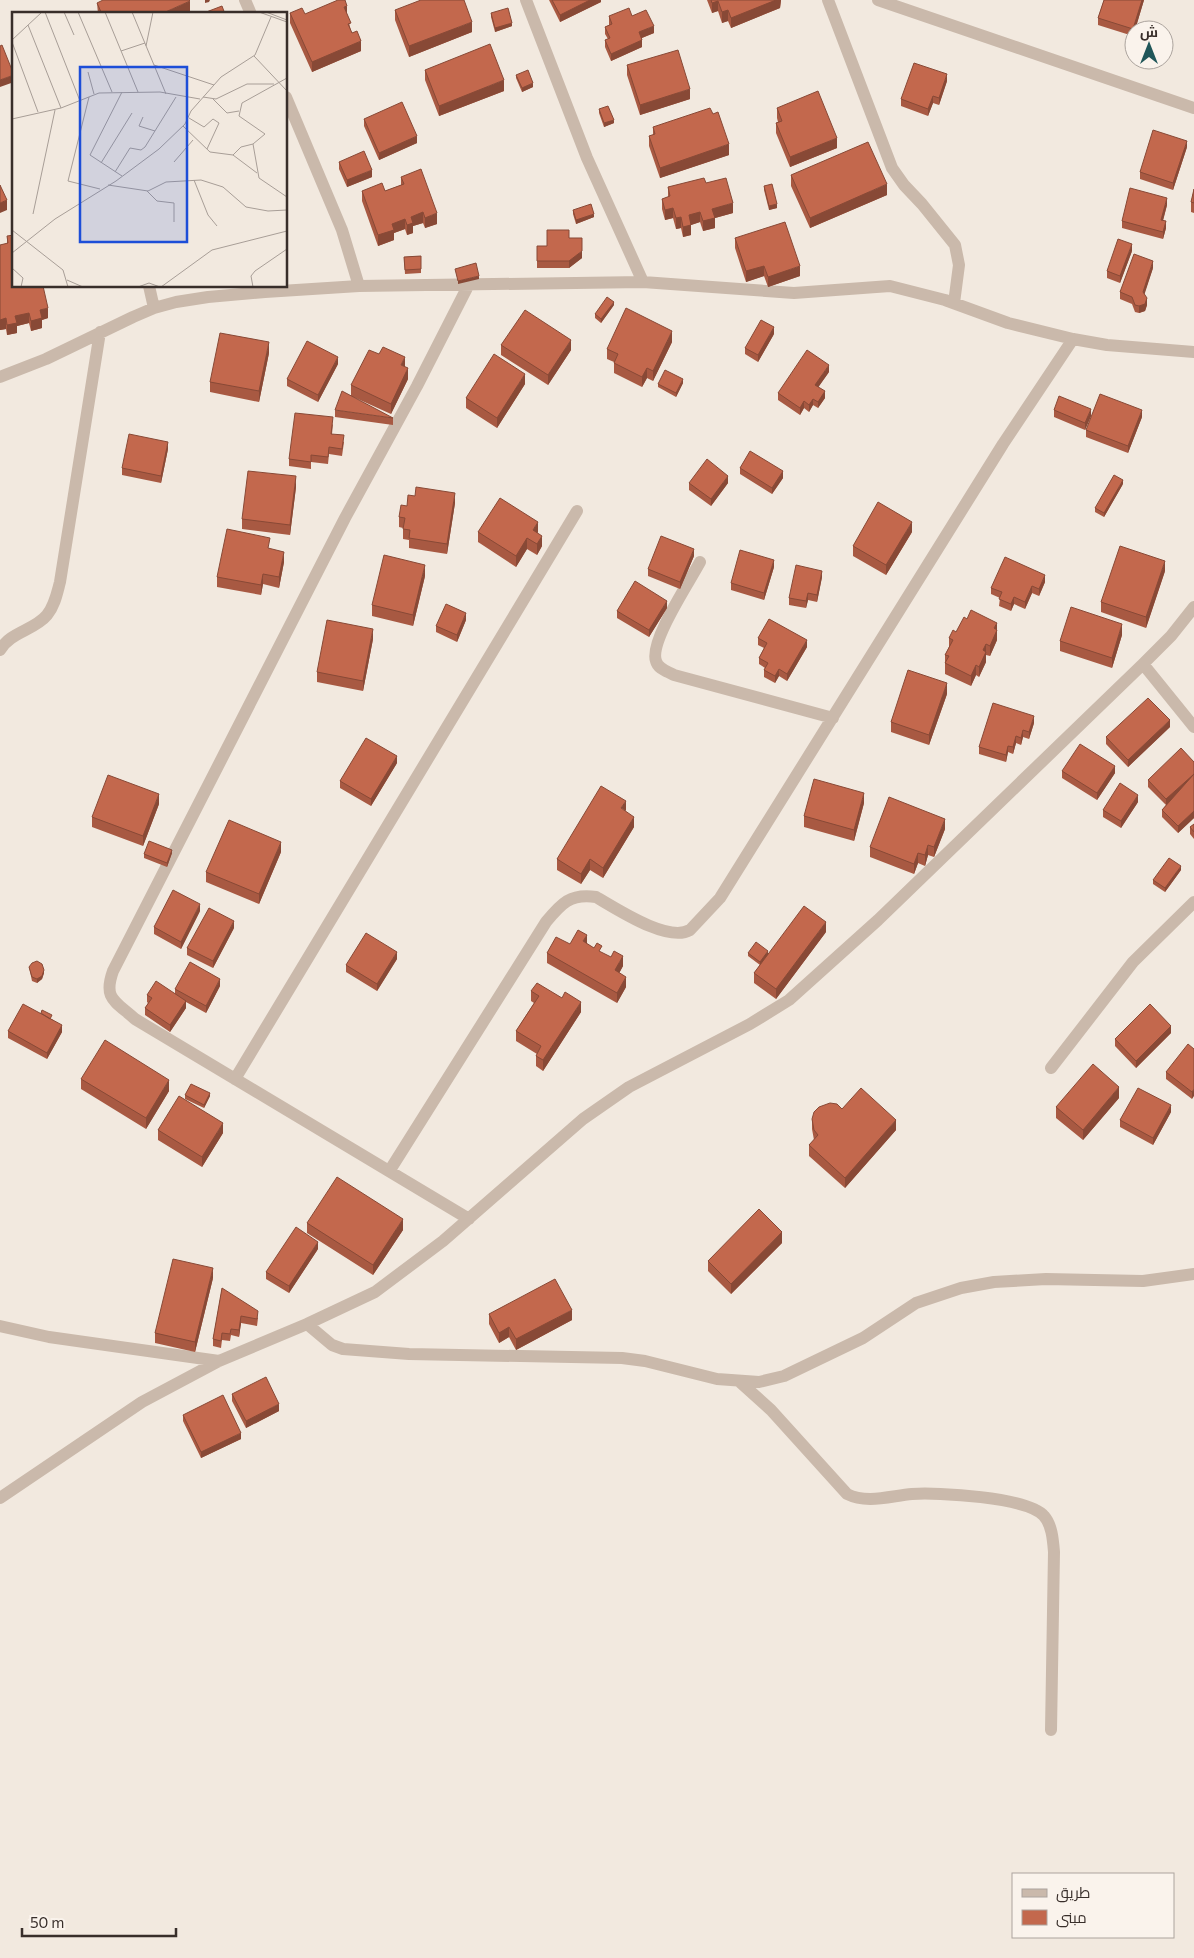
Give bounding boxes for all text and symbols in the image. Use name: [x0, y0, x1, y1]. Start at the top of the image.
inset map: [12, 12, 288, 288]
north arrow: [1124, 20, 1174, 70]
text: ش: [1140, 23, 1158, 41]
legend: [1012, 1873, 1174, 1938]
text: طريق: [1056, 1883, 1090, 1903]
scale bar: [22, 1906, 176, 1938]
text: مبنى: [1056, 1908, 1087, 1928]
text: 50 m: [30, 1913, 64, 1931]

